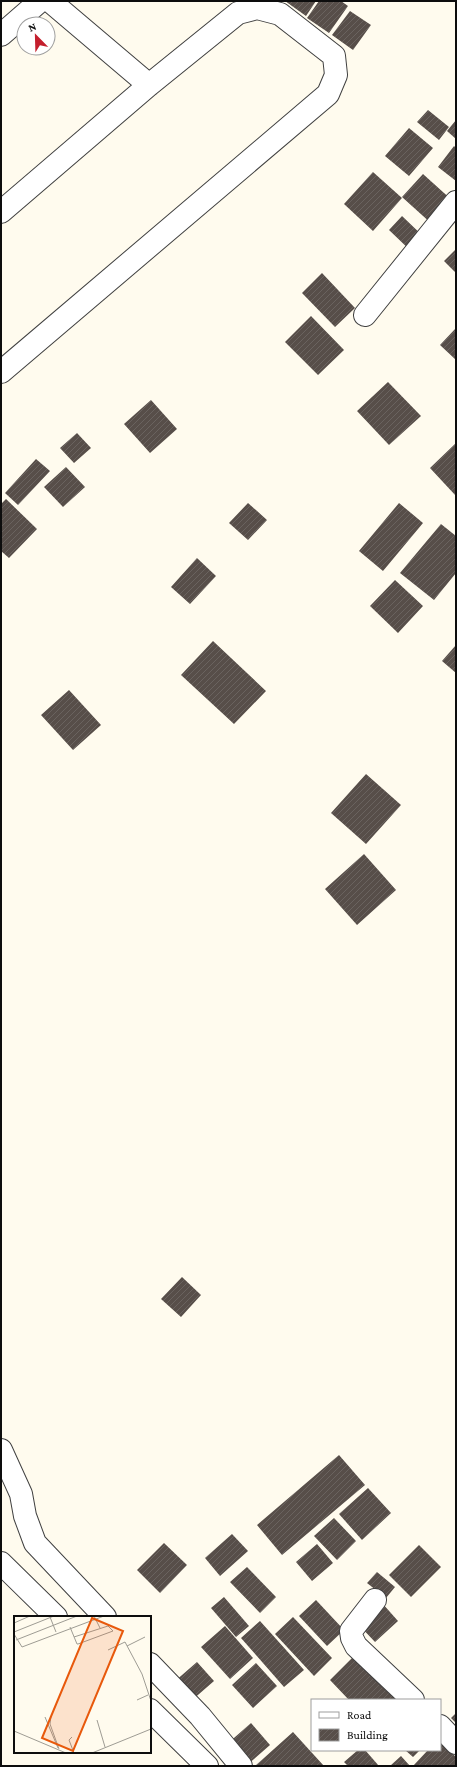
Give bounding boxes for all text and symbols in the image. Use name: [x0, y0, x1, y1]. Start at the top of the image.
north arrow: [16, 16, 56, 56]
text: N: [26, 20, 38, 34]
inset map: [14, 1616, 151, 1753]
legend: [311, 1699, 441, 1751]
text: Road: [347, 1708, 372, 1722]
text: Building: [347, 1728, 388, 1742]

